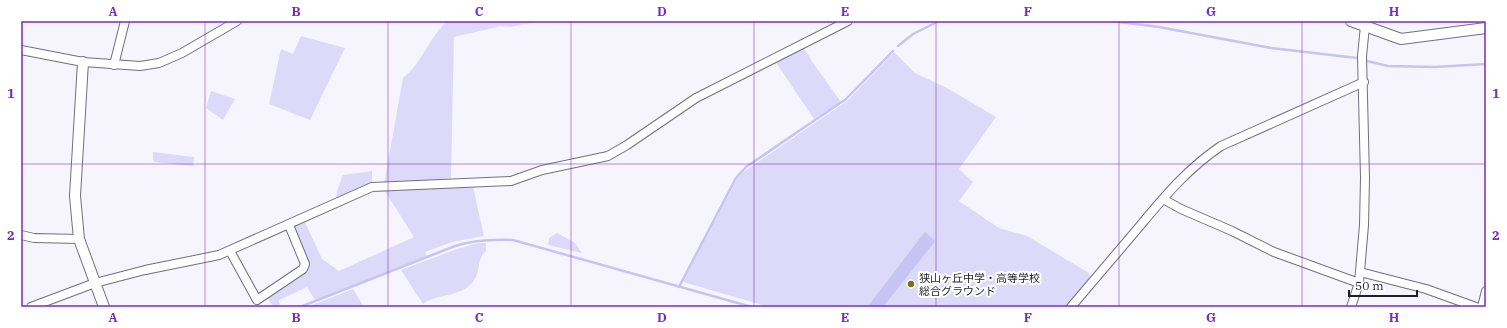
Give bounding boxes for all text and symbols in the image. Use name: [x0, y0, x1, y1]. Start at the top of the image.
text: A: [108, 3, 118, 20]
text: B: [291, 3, 301, 20]
text: C: [475, 3, 484, 20]
text: D: [657, 3, 667, 20]
text: E: [841, 3, 849, 20]
text: F: [1024, 3, 1032, 20]
text: G: [1206, 3, 1216, 20]
text: H: [1389, 3, 1400, 20]
text: 1: [7, 85, 15, 102]
text: 1: [1492, 85, 1500, 102]
text: 2: [7, 227, 15, 244]
text: 2: [1492, 227, 1500, 244]
place label: 狭山ヶ丘中学・高等学校 総合グラウンド: [919, 271, 1040, 298]
scale bar: [1349, 272, 1417, 298]
text: 50 m: [1355, 278, 1384, 293]
marker: 狭山ヶ丘中学・高等学校 総合グラウンド: [906, 279, 916, 289]
text: A: [108, 309, 118, 326]
text: B: [291, 309, 301, 326]
text: C: [475, 309, 484, 326]
text: D: [657, 309, 667, 326]
text: E: [841, 309, 849, 326]
text: F: [1024, 309, 1032, 326]
text: G: [1206, 309, 1216, 326]
text: H: [1389, 309, 1400, 326]

